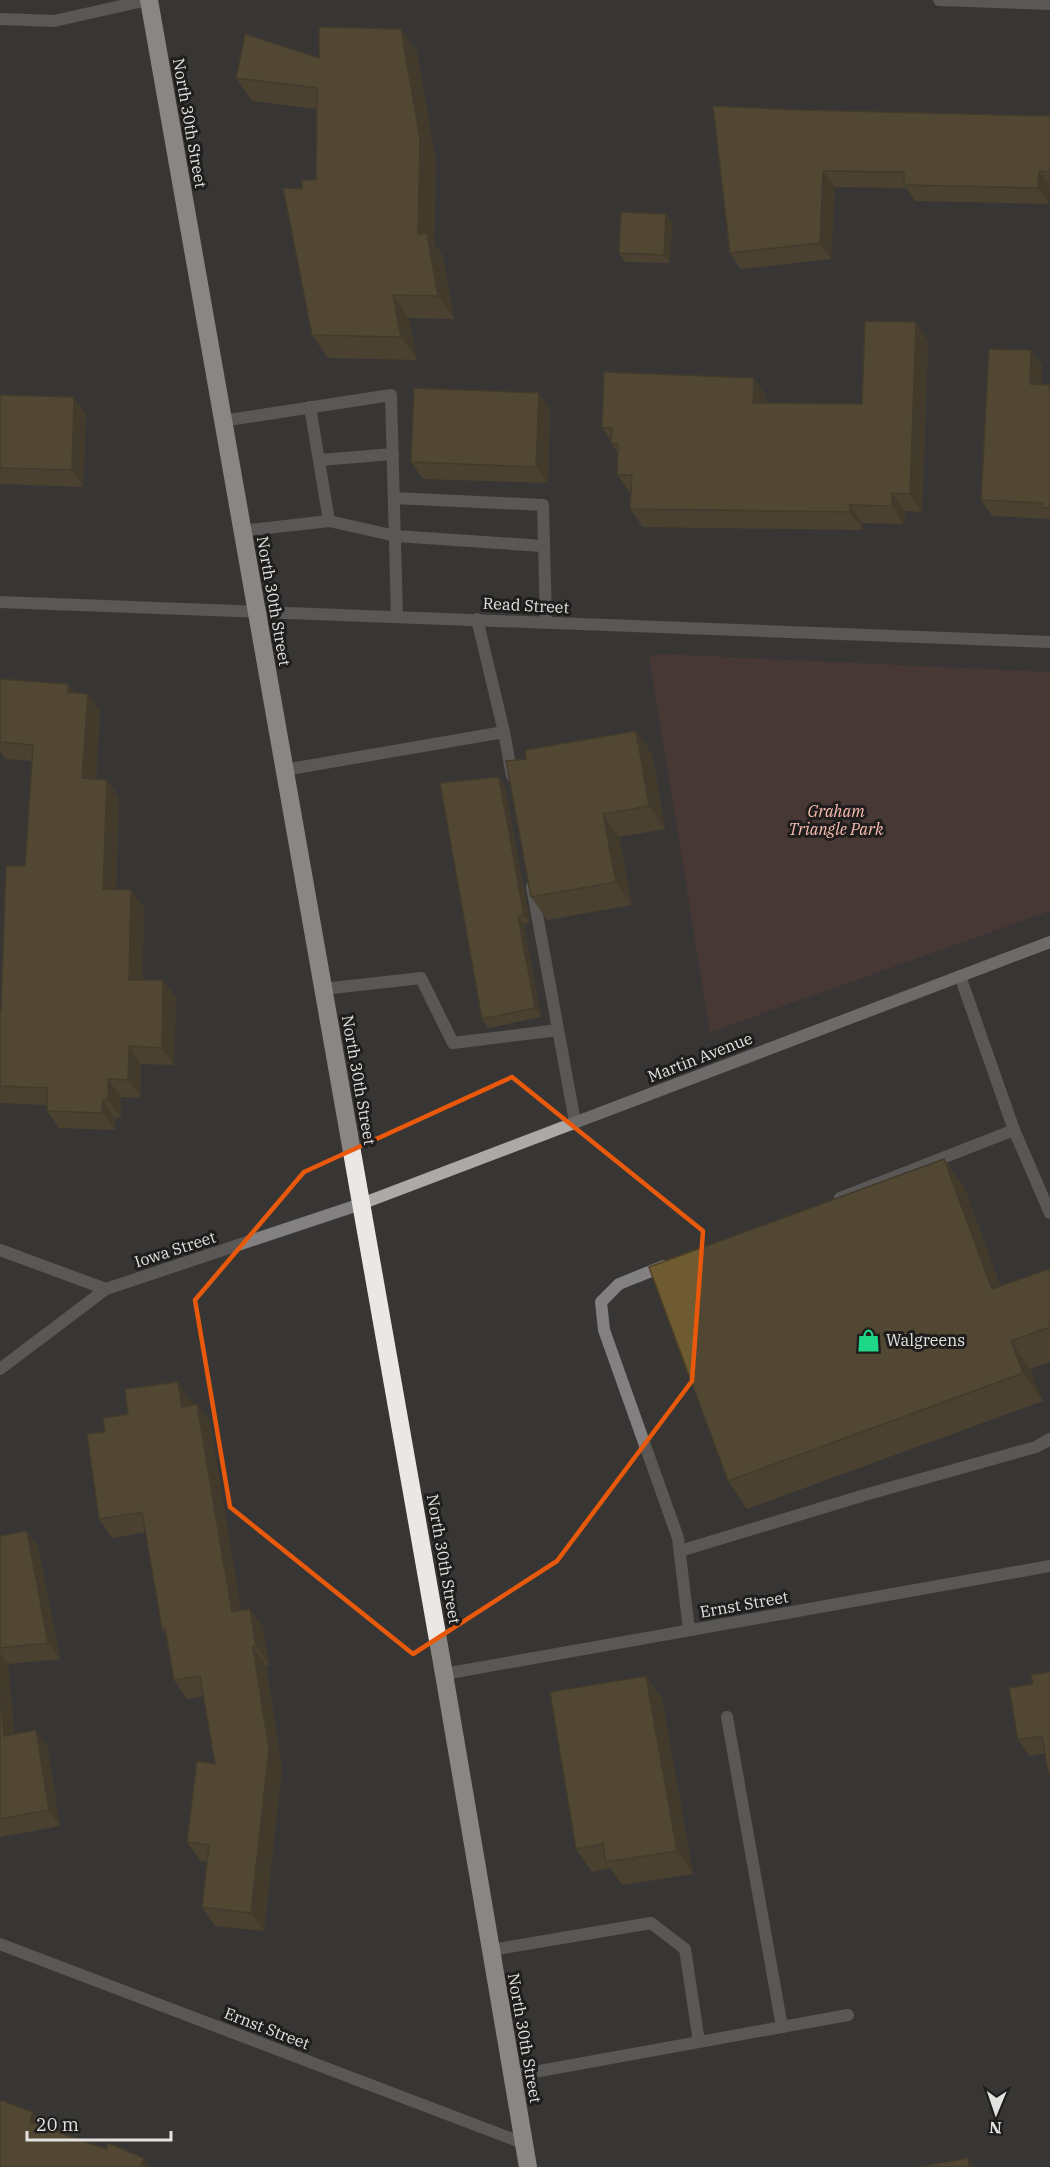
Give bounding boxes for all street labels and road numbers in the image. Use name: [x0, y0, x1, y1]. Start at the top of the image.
street label: North 30th Street: [169, 57, 211, 190]
street label: North 30th Street: [253, 535, 295, 668]
street label: Read Street: [482, 593, 570, 617]
street label: North 30th Street: [338, 1014, 380, 1147]
street label: Martin Avenue: [645, 1028, 755, 1086]
street label: Iowa Street: [132, 1226, 218, 1272]
street label: North 30th Street: [423, 1493, 465, 1626]
street label: Ernst Street: [698, 1586, 790, 1622]
street label: North 30th Street: [504, 1972, 546, 2105]
street label: Ernst Street: [222, 2003, 313, 2054]

